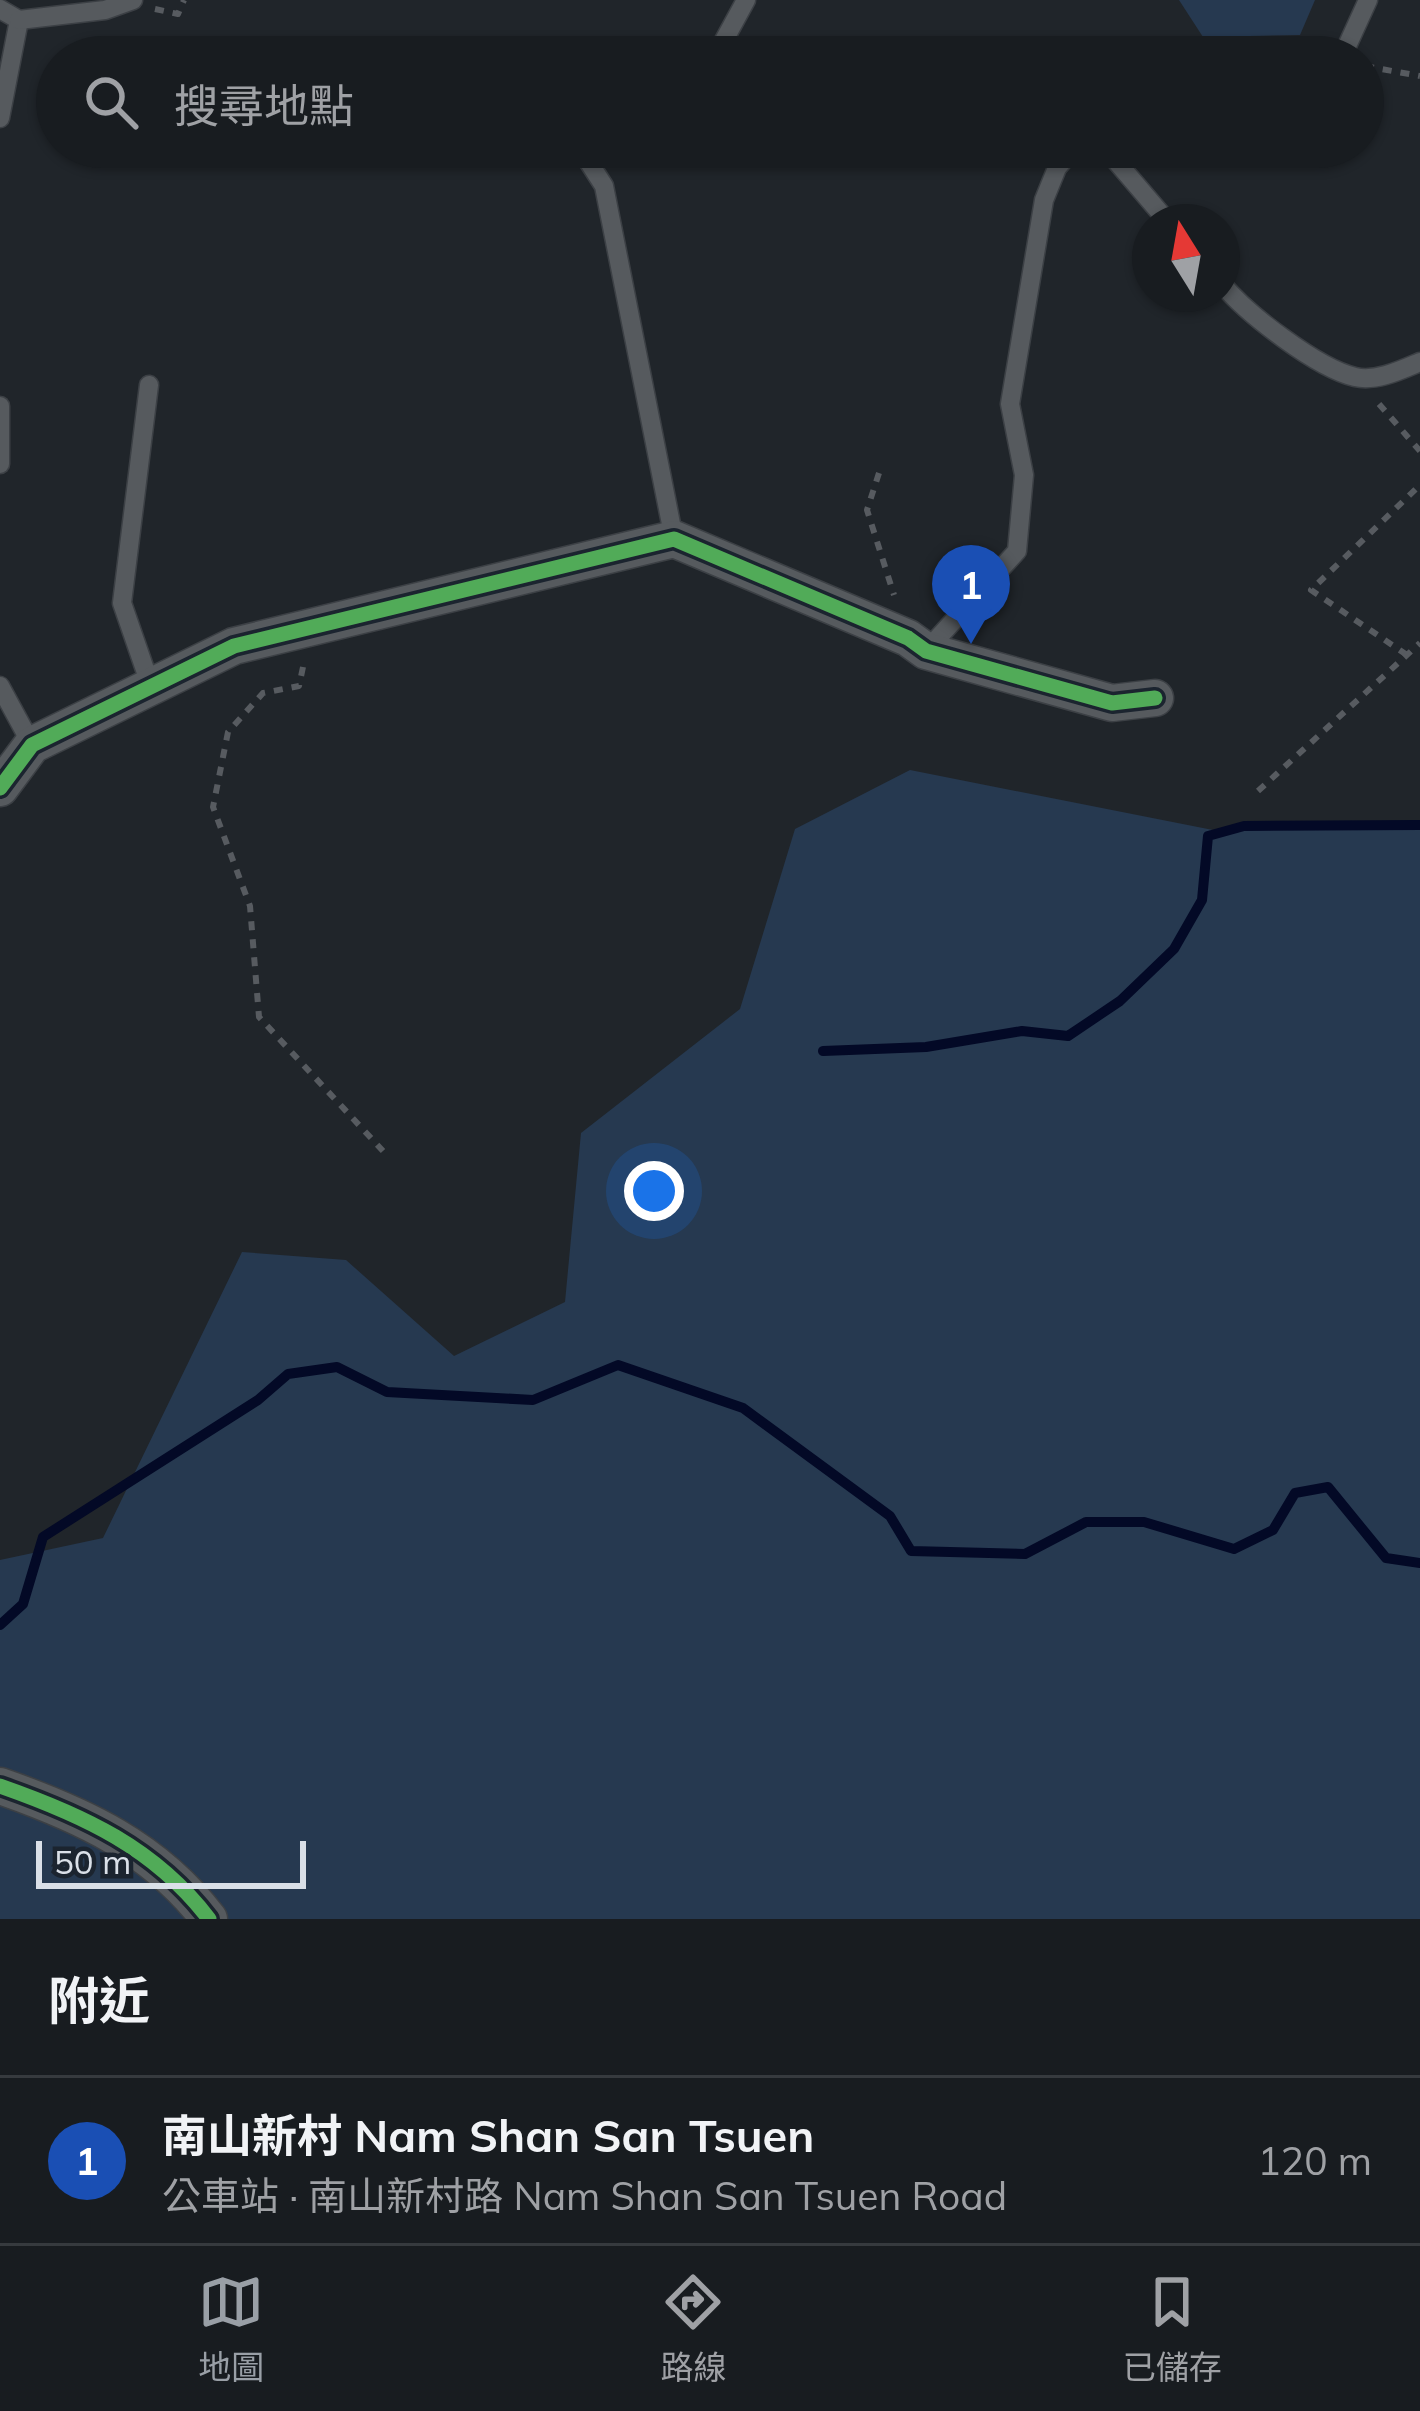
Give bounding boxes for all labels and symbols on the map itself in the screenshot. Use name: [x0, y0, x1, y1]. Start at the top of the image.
north arrow: [1132, 204, 1240, 312]
pin: 1: [932, 545, 1010, 644]
your location: [624, 1161, 684, 1221]
scale bar: [36, 1835, 306, 1888]

